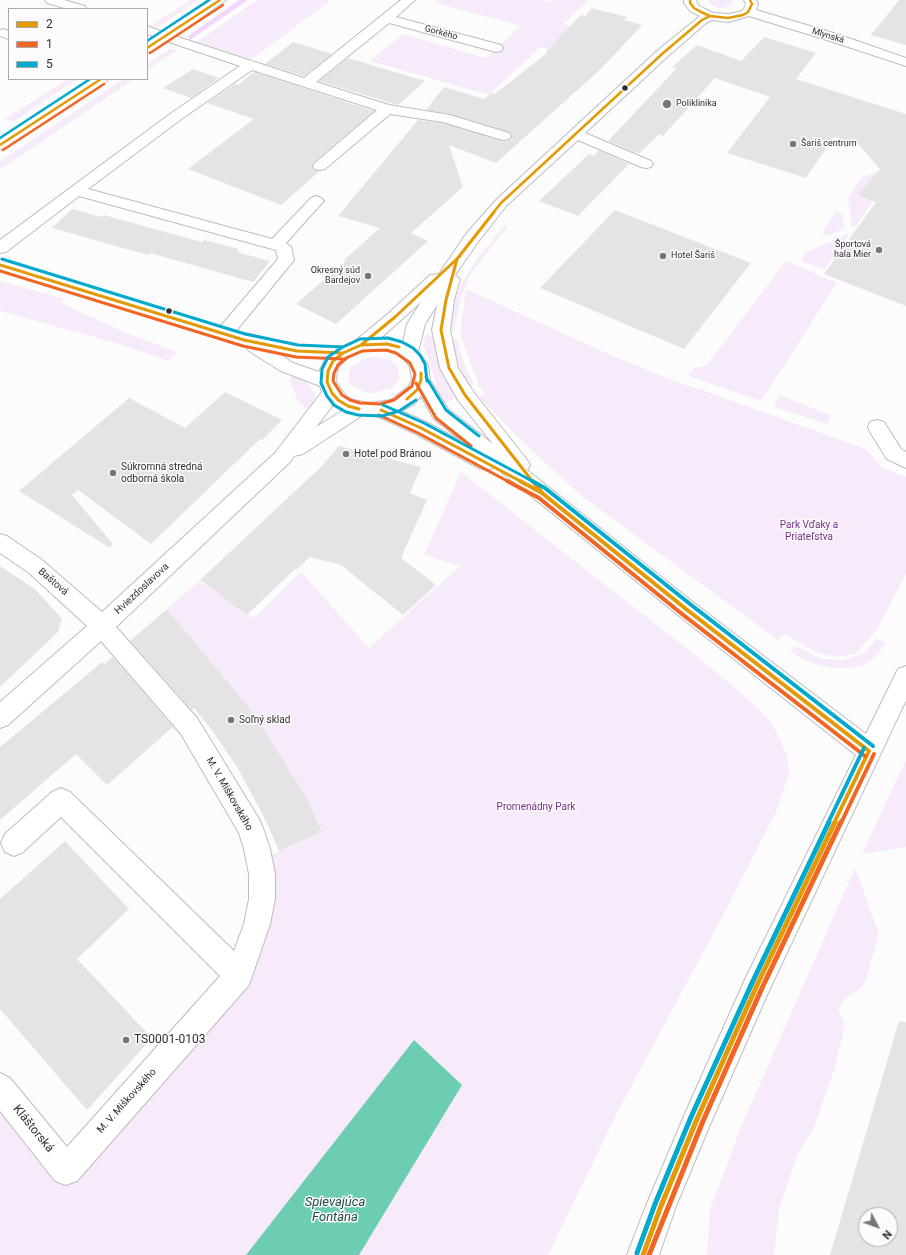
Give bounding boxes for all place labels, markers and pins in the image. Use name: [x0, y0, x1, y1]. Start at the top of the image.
unlabelled marker: [620, 83, 630, 93]
marker: Poliklinika: [661, 98, 673, 110]
place label: Poliklinika: [676, 99, 717, 109]
marker: Šariš centrum: [788, 139, 798, 149]
place label: Šariš centrum: [801, 139, 857, 149]
place label: Športová hala Mier: [834, 240, 871, 261]
marker: Športová hala Mier: [874, 245, 884, 255]
marker: Hotel Šariš: [658, 251, 668, 261]
place label: Hotel Šariš: [671, 251, 715, 261]
place label: Okresný súd Bardejov: [311, 266, 360, 287]
marker: Okresný súd Bardejov: [363, 271, 373, 281]
unlabelled marker: [164, 306, 174, 316]
place label: Hotel pod Bránou: [354, 448, 431, 460]
marker: Hotel pod Bránou: [341, 449, 351, 459]
place label: Súkromná stredná odborná škola: [121, 461, 202, 484]
marker: Súkromná stredná odborná škola: [108, 468, 118, 478]
place label: Soľný sklad: [239, 714, 290, 726]
marker: Soľný sklad: [226, 715, 236, 725]
place label: TS0001-0103: [134, 1033, 205, 1047]
marker: TS0001-0103: [121, 1035, 131, 1045]

